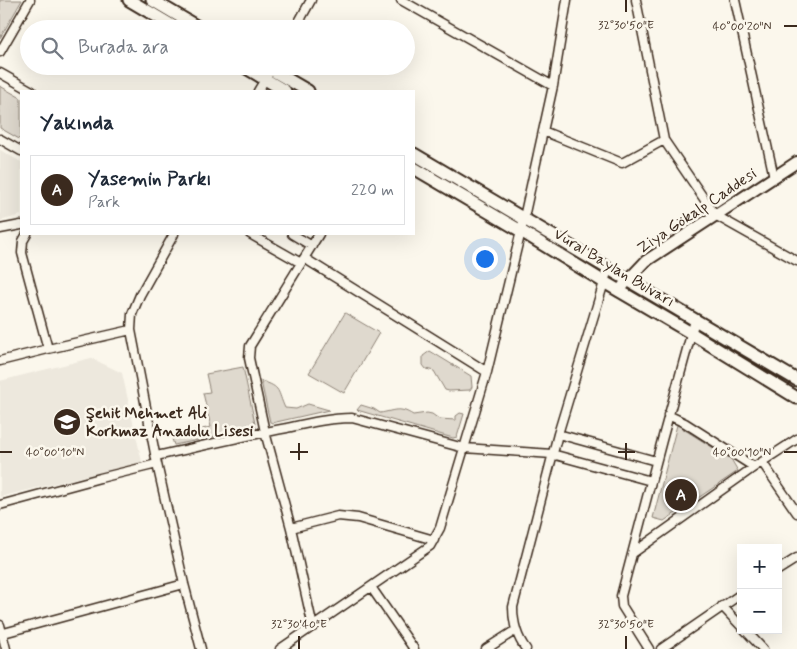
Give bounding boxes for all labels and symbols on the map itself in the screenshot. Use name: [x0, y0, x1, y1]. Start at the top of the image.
text: 32°30'50"E: [598, 18, 654, 34]
text: 40°00'20"N: [712, 19, 772, 35]
street label: Ziya Gökalp Caddesi: [633, 163, 761, 259]
street label: Vural Baylan Bulvarı: [550, 224, 678, 312]
your location: [472, 246, 498, 272]
place label: Şehit Mehmet Ali Korkmaz Anadolu Lisesi: [86, 403, 254, 442]
school or university icon: Şehit Mehmet Ali Korkmaz Anadolu Lisesi: [52, 407, 82, 437]
text: 40°00'10"N: [26, 445, 84, 461]
text: 40°00'10"N: [713, 445, 771, 461]
pin: A: [665, 476, 697, 514]
text: 32°30'40"E: [271, 617, 327, 633]
text: 32°30'50"E: [598, 617, 654, 633]

